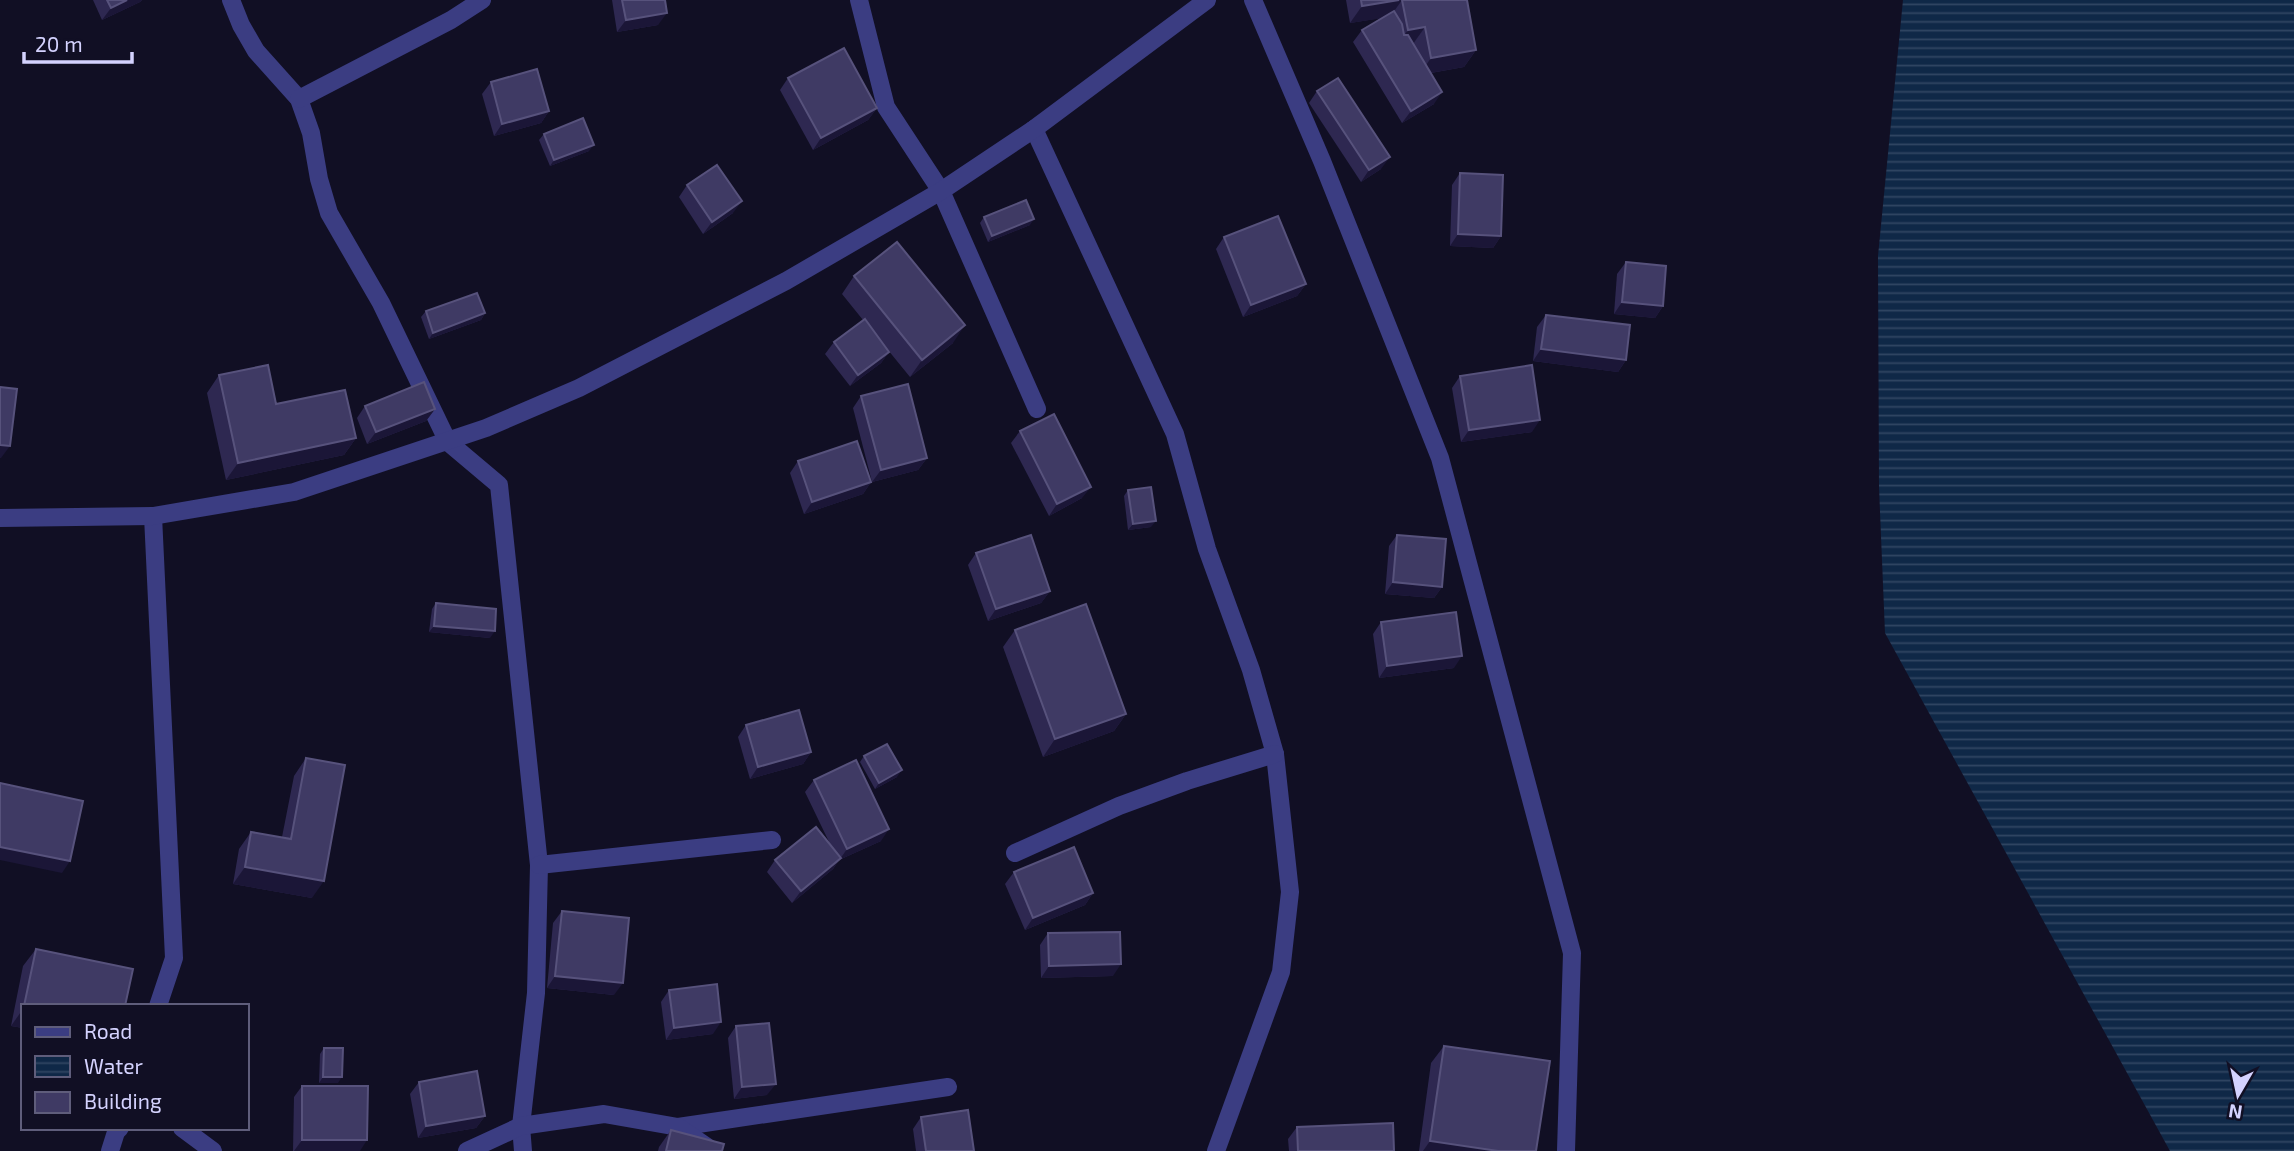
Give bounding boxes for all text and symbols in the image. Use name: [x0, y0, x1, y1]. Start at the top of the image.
scale bar: [24, 21, 133, 65]
text: 20 m: [35, 31, 83, 56]
legend: [21, 1004, 248, 1130]
text: Road: [84, 1018, 132, 1043]
text: Water: [84, 1053, 143, 1078]
north arrow: [2203, 1060, 2273, 1130]
text: Building: [84, 1088, 162, 1113]
text: N: [2227, 1100, 2244, 1125]

